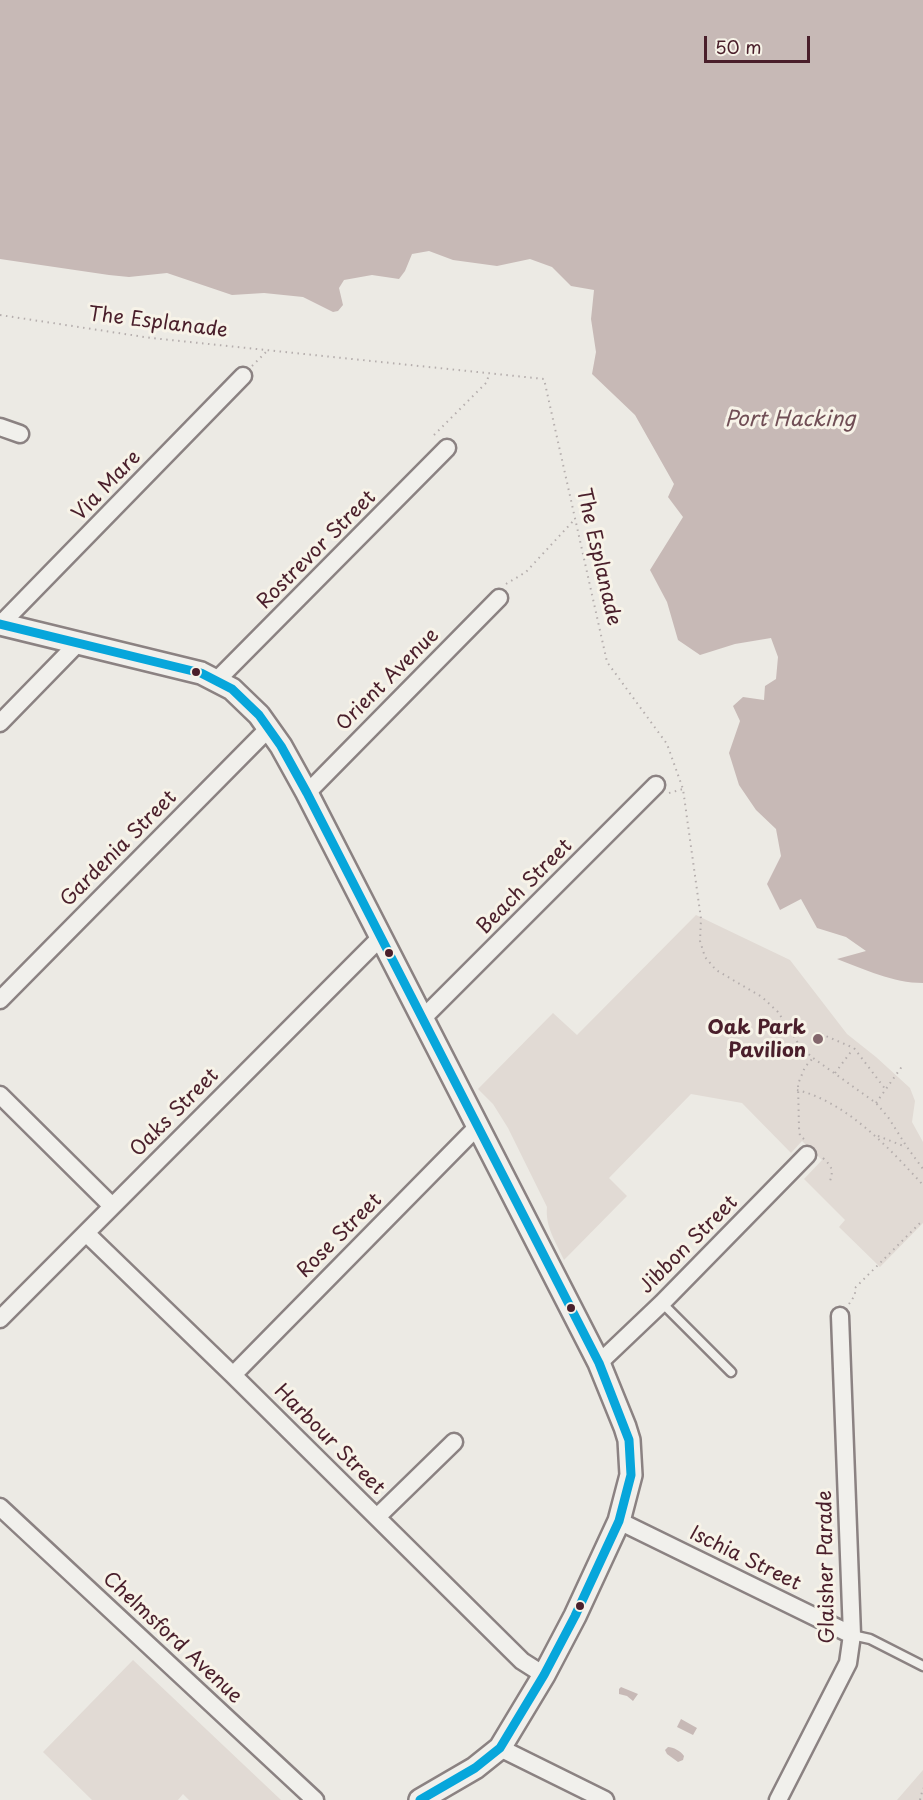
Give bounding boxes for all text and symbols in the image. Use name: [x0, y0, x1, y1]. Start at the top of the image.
scale bar: [707, 24, 814, 62]
text: 50 m: [715, 33, 762, 60]
street label: The Esplanade: [87, 303, 229, 343]
water label: Port Hacking: [725, 407, 855, 433]
street label: Via Mare: [68, 446, 146, 526]
street label: Rostrevor Street: [253, 486, 381, 614]
street label: The Esplanade: [571, 486, 625, 628]
street label: Orient Avenue: [332, 624, 444, 736]
unlabelled marker: [190, 666, 202, 678]
street label: Gardenia Street: [56, 786, 182, 912]
street label: Beach Street: [472, 834, 578, 940]
unlabelled marker: [383, 947, 395, 959]
place label: Oak Park Pavilion: [708, 1016, 806, 1063]
marker: Oak Park Pavilion: [811, 1032, 825, 1046]
street label: Oaks Street: [126, 1064, 224, 1162]
street label: Rose Street: [293, 1189, 387, 1283]
street label: Jibbon Street: [635, 1191, 743, 1299]
unlabelled marker: [565, 1302, 577, 1314]
street label: Harbour Street: [269, 1380, 389, 1500]
street label: Glaisher Parade: [814, 1490, 840, 1644]
street label: Ischia Street: [685, 1522, 805, 1596]
street label: Chelmsford Avenue: [97, 1567, 247, 1709]
unlabelled marker: [574, 1600, 586, 1612]

